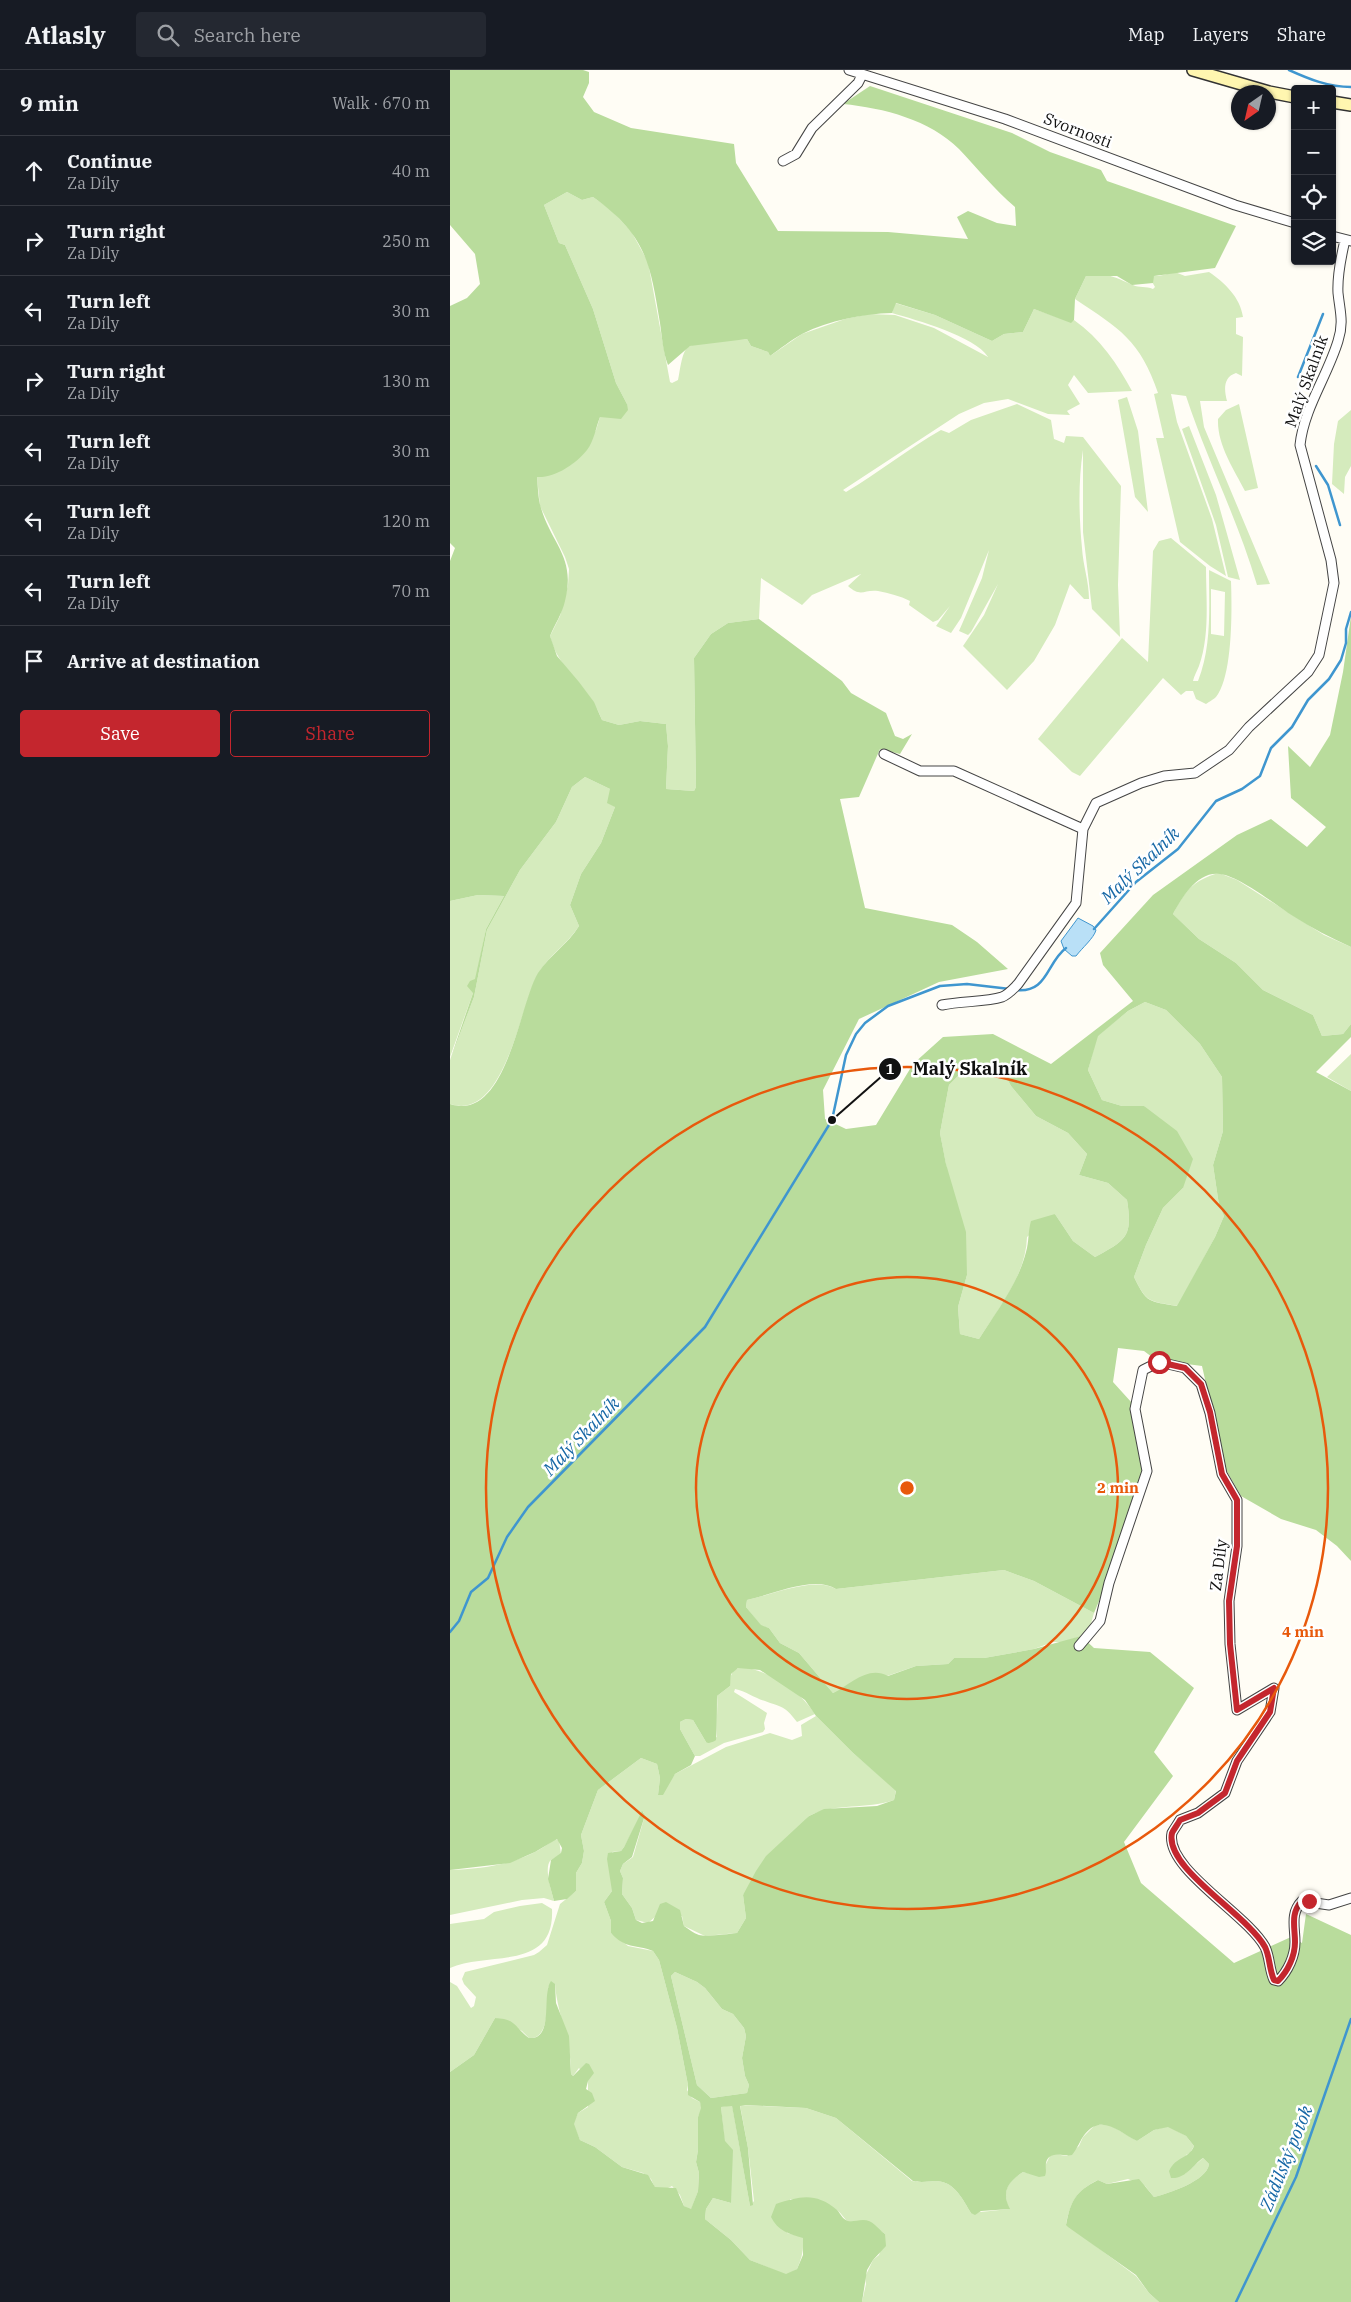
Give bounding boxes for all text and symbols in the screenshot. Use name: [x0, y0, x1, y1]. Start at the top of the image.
search box: [136, 12, 486, 57]
text: Atlasly: [25, 19, 106, 51]
icon: search: [154, 21, 182, 49]
text: Search here: [194, 23, 301, 47]
text: Map: [1128, 23, 1165, 46]
text: Layers: [1193, 23, 1249, 46]
text: Share: [1277, 23, 1326, 46]
north arrow: [1231, 85, 1276, 130]
map controls: [1291, 85, 1336, 265]
button: +: [1291, 85, 1336, 130]
text: 9 min: [20, 89, 79, 117]
text: Walk · 670 m: [332, 93, 430, 113]
street label: Svornosti: [1041, 108, 1115, 152]
button: −: [1291, 130, 1336, 175]
text: Continue: [67, 149, 152, 173]
icon: ahead: [20, 157, 48, 185]
text: 40 m: [392, 161, 430, 181]
text: Za Díly: [67, 173, 119, 193]
button: locate: [1291, 175, 1336, 220]
text: Turn right: [67, 219, 165, 243]
button: layers: [1291, 220, 1336, 265]
icon: right: [20, 227, 48, 255]
text: 250 m: [382, 231, 430, 251]
text: Za Díly: [67, 243, 119, 263]
text: Turn left: [67, 289, 150, 313]
icon: left: [20, 297, 48, 325]
text: 30 m: [392, 301, 430, 321]
text: Za Díly: [67, 313, 119, 333]
street label: Malý Skalník: [1280, 332, 1332, 430]
text: Turn right: [67, 359, 165, 383]
icon: right: [20, 367, 48, 395]
text: 130 m: [382, 371, 430, 391]
text: Za Díly: [67, 383, 119, 403]
text: Turn left: [67, 429, 150, 453]
icon: left: [20, 437, 48, 465]
text: 30 m: [392, 441, 430, 461]
text: Za Díly: [67, 453, 119, 473]
text: Turn left: [67, 499, 150, 523]
icon: left: [20, 507, 48, 535]
text: 120 m: [382, 511, 430, 531]
text: Za Díly: [67, 523, 119, 543]
text: Turn left: [67, 569, 150, 593]
icon: left: [20, 577, 48, 605]
text: 70 m: [392, 581, 430, 601]
text: Za Díly: [67, 593, 119, 613]
icon: arrive: [20, 647, 48, 675]
text: Arrive at destination: [67, 649, 260, 673]
button: Save: [20, 710, 220, 757]
button: Share: [230, 710, 430, 757]
water label: Malý Skalník: [1095, 821, 1185, 909]
callout: Malý Skalník: [878, 1053, 1037, 1086]
text: Malý Skalník: [913, 1057, 1028, 1080]
text: 1: [885, 1059, 895, 1078]
route start: [1148, 1351, 1171, 1374]
water label: Malý Skalník: [537, 1391, 625, 1481]
text: 2 min: [1097, 1478, 1139, 1497]
centre of rings: [898, 1479, 916, 1497]
street label: Za Díly: [1205, 1537, 1231, 1592]
text: 4 min: [1282, 1622, 1324, 1641]
route end: [1298, 1890, 1321, 1913]
water label: Zádilský potok: [1254, 2101, 1318, 2215]

